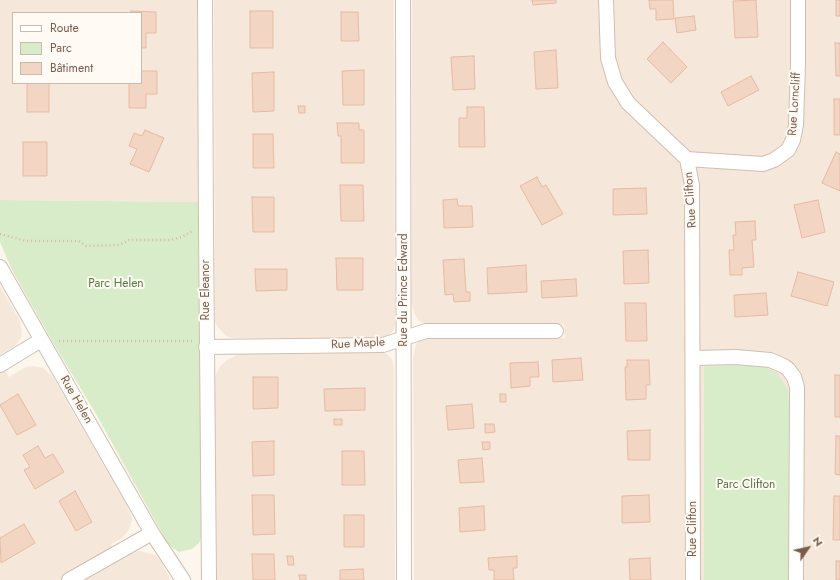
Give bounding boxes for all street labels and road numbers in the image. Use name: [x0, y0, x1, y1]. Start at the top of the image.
street label: Rue Lorncliff: [786, 72, 804, 136]
street label: Rue Clifton: [682, 172, 700, 228]
street label: Rue du Prince Edward: [397, 233, 411, 347]
street label: Rue Eleanor: [199, 259, 213, 321]
street label: Rue Maple: [331, 335, 385, 353]
street label: Rue Helen: [57, 374, 95, 426]
street label: Rue Clifton: [686, 501, 700, 557]

